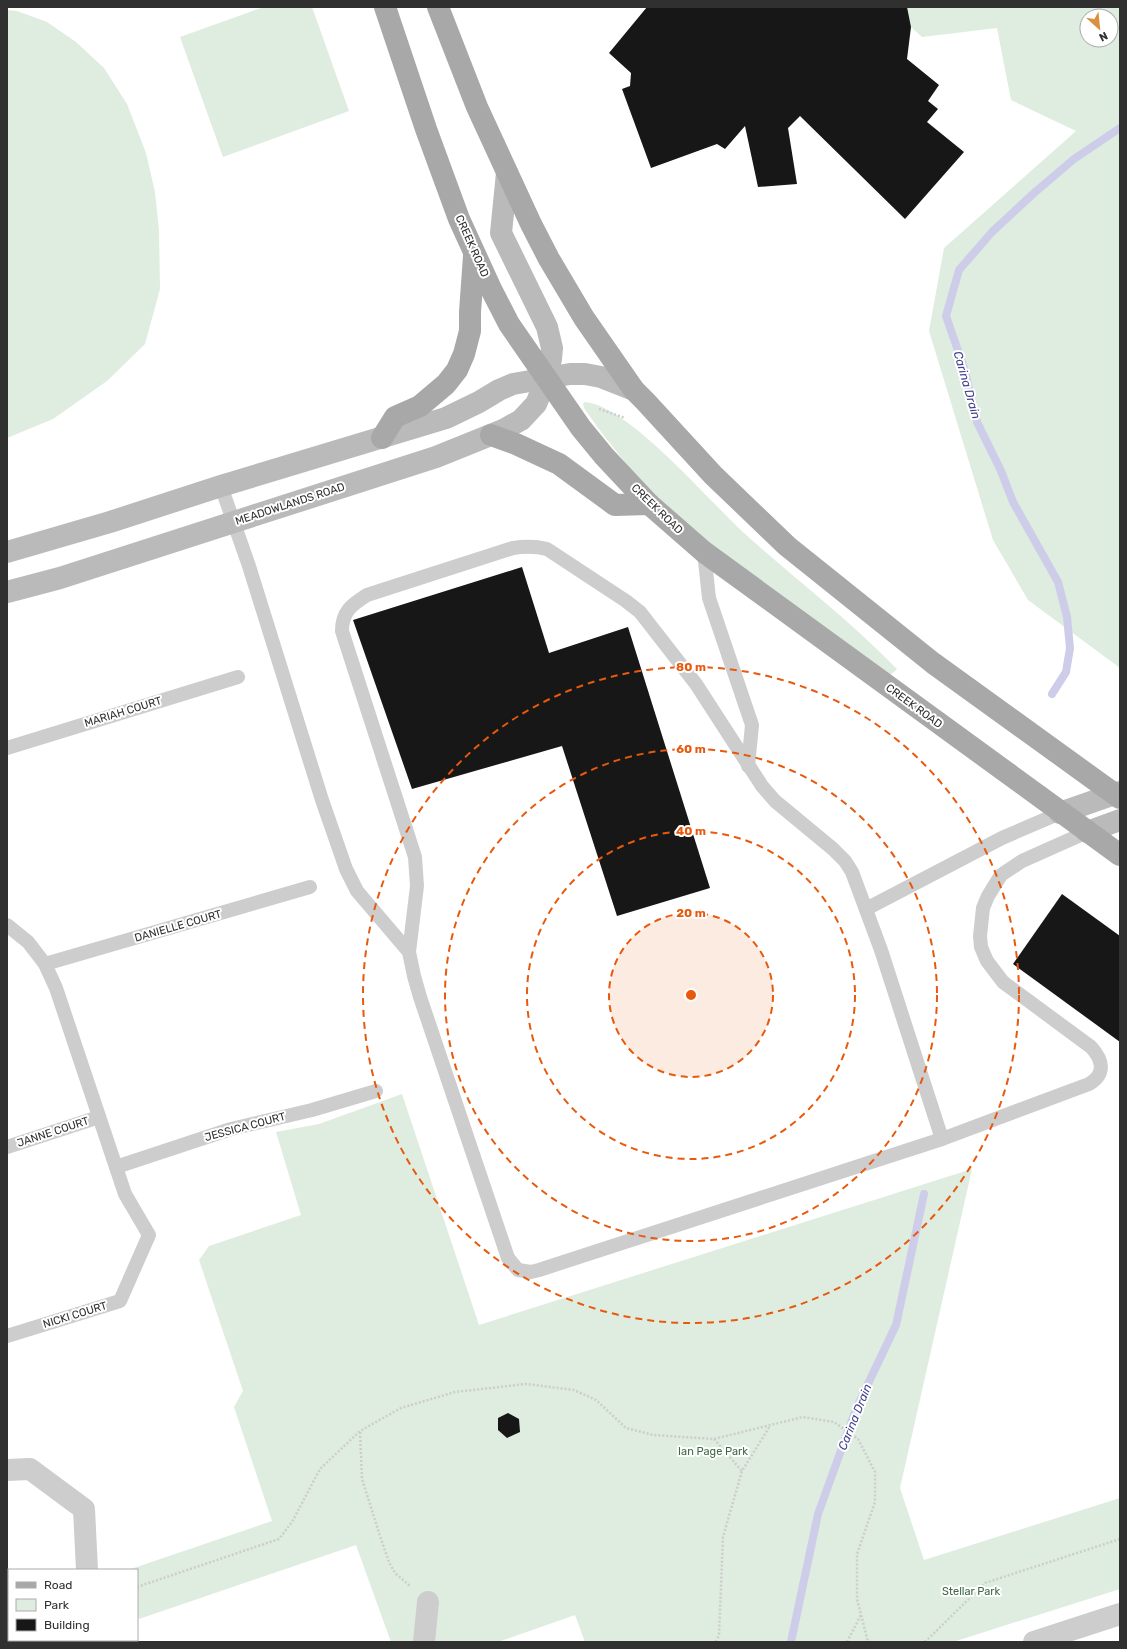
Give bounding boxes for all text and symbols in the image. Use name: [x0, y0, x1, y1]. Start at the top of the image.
north arrow: [1079, 8, 1119, 48]
text: N: [1097, 29, 1110, 44]
street label: CREEK ROAD: [453, 213, 491, 279]
water label: Carina Drain: [951, 349, 983, 421]
street label: MEADOWLANDS ROAD: [234, 480, 346, 528]
street label: CREEK ROAD: [629, 481, 685, 537]
text: 80 m: [676, 660, 706, 674]
street label: CREEK ROAD: [883, 681, 945, 731]
street label: MARIAH COURT: [83, 694, 164, 730]
text: 60 m: [676, 742, 706, 756]
text: 40 m: [676, 824, 706, 838]
text: 20 m: [676, 906, 706, 920]
street label: DANIELLE COURT: [133, 907, 224, 945]
centre of rings: [684, 988, 698, 1002]
street label: JESSICA COURT: [203, 1110, 288, 1144]
street label: JANNE COURT: [15, 1114, 91, 1150]
street label: NICKI COURT: [41, 1299, 109, 1331]
water label: Carina Drain: [835, 1382, 875, 1452]
park label: Ian Page Park: [678, 1445, 748, 1458]
legend: [8, 1569, 138, 1641]
text: Road: [44, 1578, 72, 1592]
park label: Stellar Park: [942, 1585, 1000, 1598]
text: Park: [44, 1598, 70, 1612]
text: Building: [44, 1618, 90, 1632]

